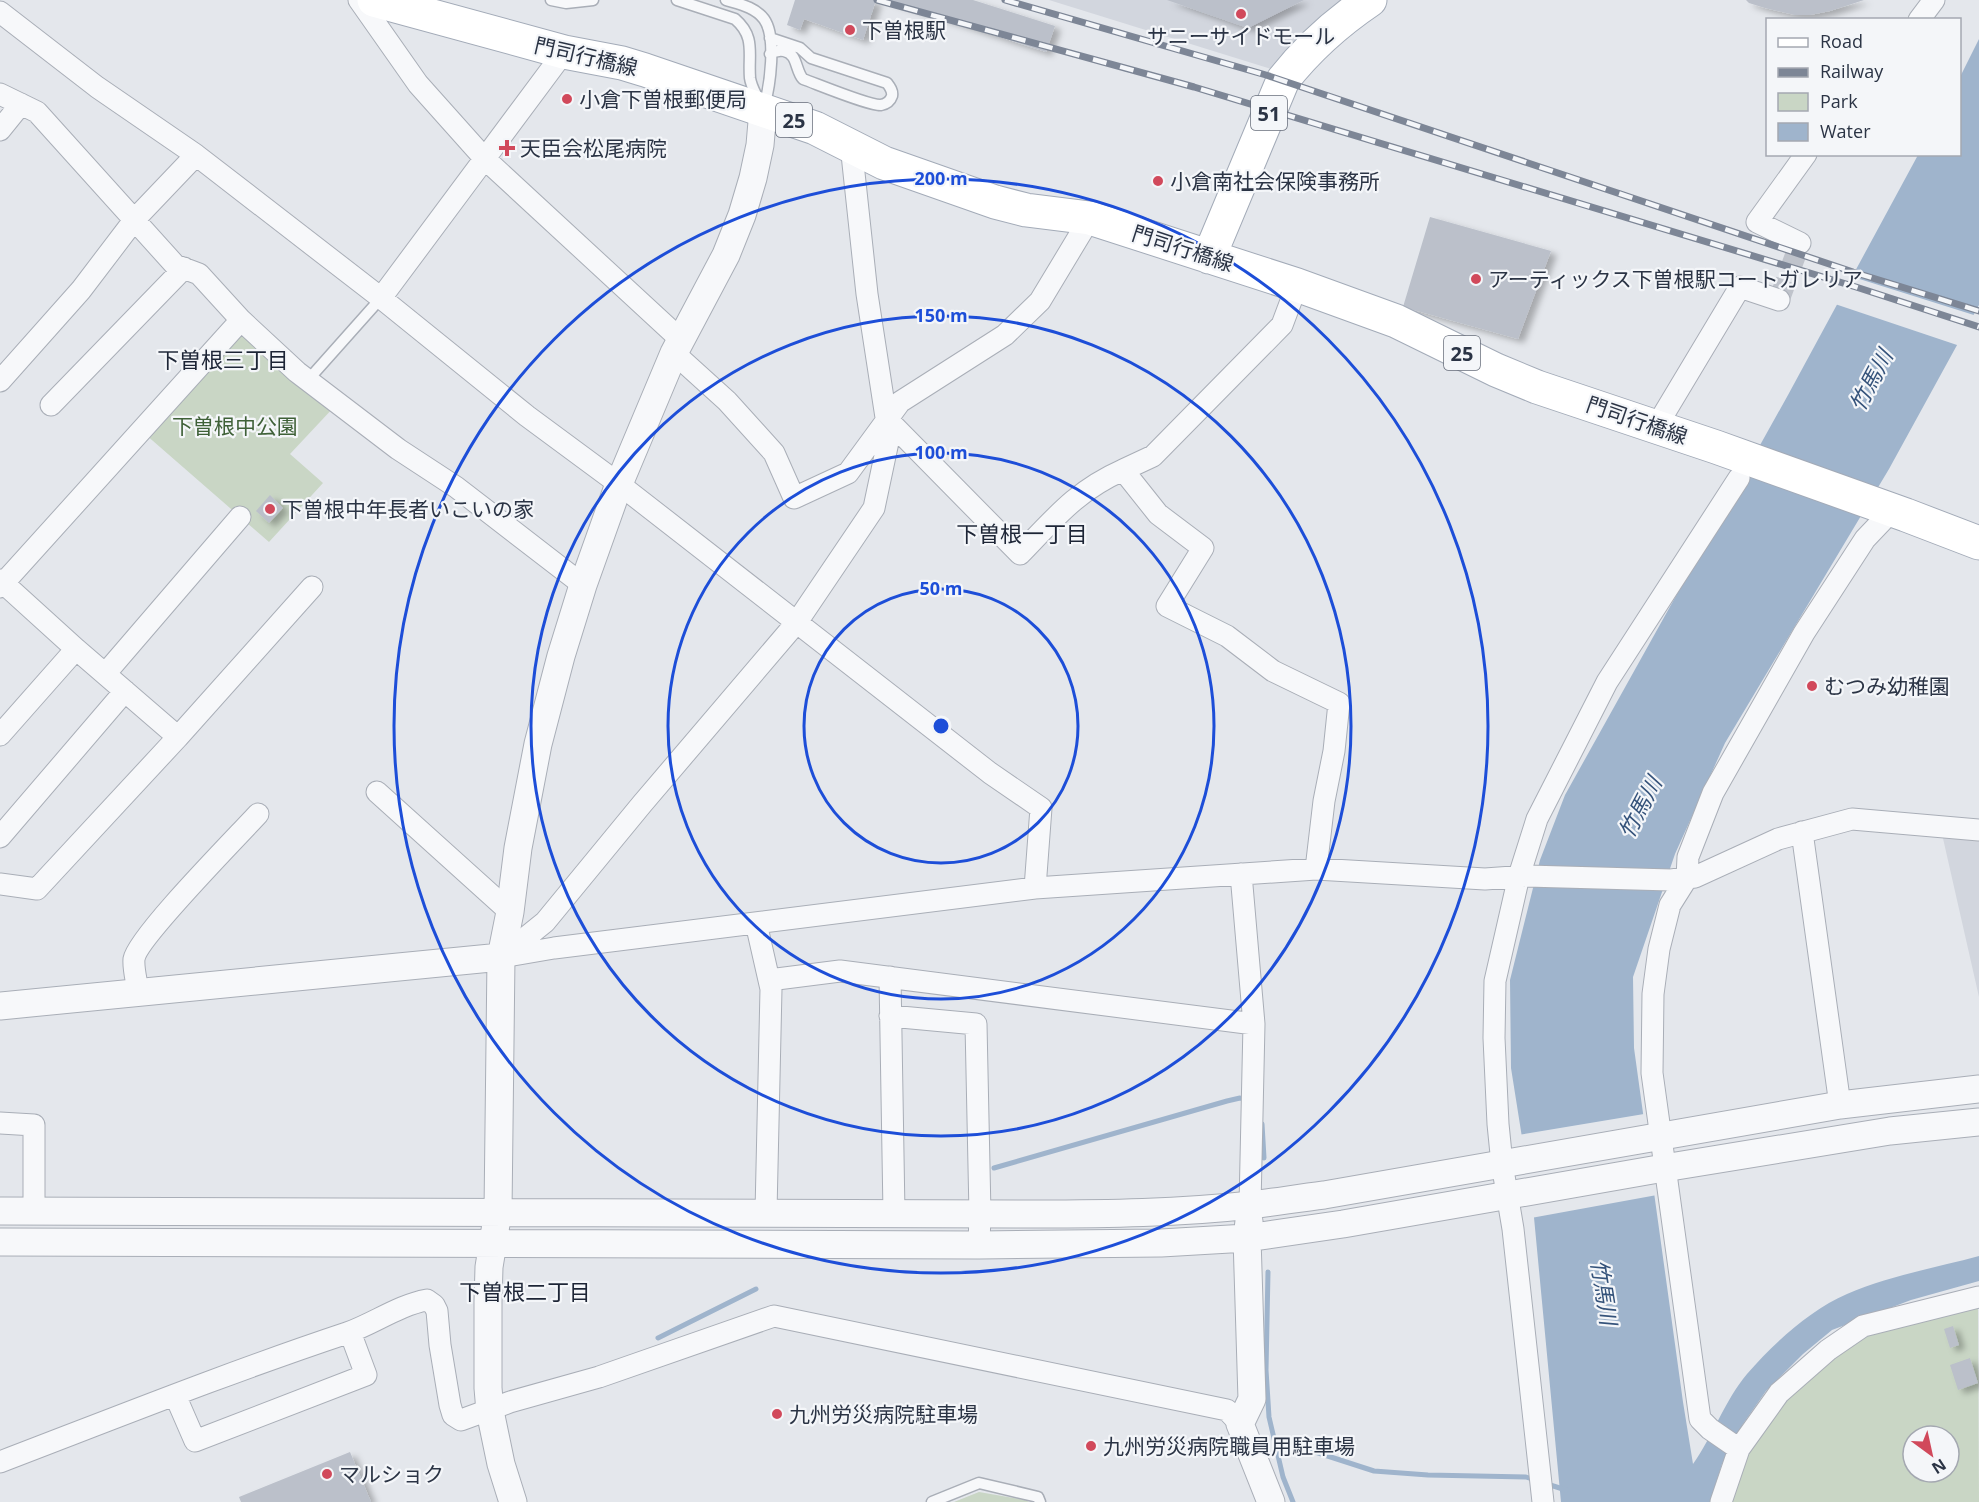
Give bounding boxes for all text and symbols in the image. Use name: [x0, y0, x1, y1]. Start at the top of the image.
marker: サニーサイドモール: [1234, 7, 1248, 21]
place label: 下曽根駅: [862, 16, 946, 44]
legend: [1766, 18, 1961, 156]
place label: サニーサイドモール: [1147, 22, 1335, 50]
marker: 下曽根駅: [843, 23, 857, 37]
text: Road: [1820, 29, 1863, 53]
street label: 門司行橋線: [532, 31, 640, 81]
text: Railway: [1820, 59, 1884, 83]
place label: 小倉下曽根郵便局: [579, 85, 747, 113]
text: Park: [1820, 89, 1858, 113]
marker: 小倉下曽根郵便局: [560, 92, 574, 106]
road number: 51: [1251, 96, 1287, 130]
road number: 25: [776, 103, 812, 137]
text: Water: [1820, 119, 1871, 143]
place label: 天臣会松尾病院: [520, 134, 667, 162]
marker: 天臣会松尾病院: [498, 139, 516, 157]
text: 200 m: [914, 166, 968, 190]
place label: 小倉南社会保険事務所: [1170, 167, 1380, 195]
marker: 小倉南社会保険事務所: [1151, 174, 1165, 188]
street label: 門司行橋線: [1129, 218, 1237, 278]
place label: アーティックス下曽根駅コートガレリア: [1488, 265, 1863, 293]
marker: アーティックス下曽根駅コートガレリア: [1469, 272, 1483, 286]
text: 150 m: [914, 303, 968, 327]
road number: 25: [1444, 336, 1480, 370]
water label: 竹馬川: [1841, 342, 1900, 416]
district label: 下曽根三丁目: [157, 344, 289, 374]
street label: 門司行橋線: [1583, 390, 1691, 450]
park label: 下曽根中公園: [172, 412, 298, 440]
text: 100 m: [914, 440, 968, 464]
place label: 下曽根中年長者いこいの家: [282, 495, 534, 523]
marker: 下曽根中年長者いこいの家: [263, 502, 277, 516]
district label: 下曽根一丁目: [956, 518, 1088, 548]
text: 50 m: [920, 576, 962, 600]
place label: むつみ幼稚園: [1824, 672, 1950, 700]
marker: むつみ幼稚園: [1805, 679, 1819, 693]
centre of rings: [931, 716, 951, 736]
water label: 竹馬川: [1610, 769, 1669, 843]
water label: 竹馬川: [1585, 1257, 1625, 1329]
district label: 下曽根二丁目: [459, 1276, 591, 1306]
place label: 九州労災病院駐車場: [789, 1400, 978, 1428]
marker: 九州労災病院駐車場: [770, 1407, 784, 1421]
north arrow: [1901, 1424, 1961, 1484]
place label: 九州労災病院職員用駐車場: [1103, 1432, 1355, 1460]
marker: 九州労災病院職員用駐車場: [1084, 1439, 1098, 1453]
text: N: [1928, 1454, 1951, 1479]
place label: マルショク: [339, 1460, 444, 1488]
marker: マルショク: [320, 1467, 334, 1481]

